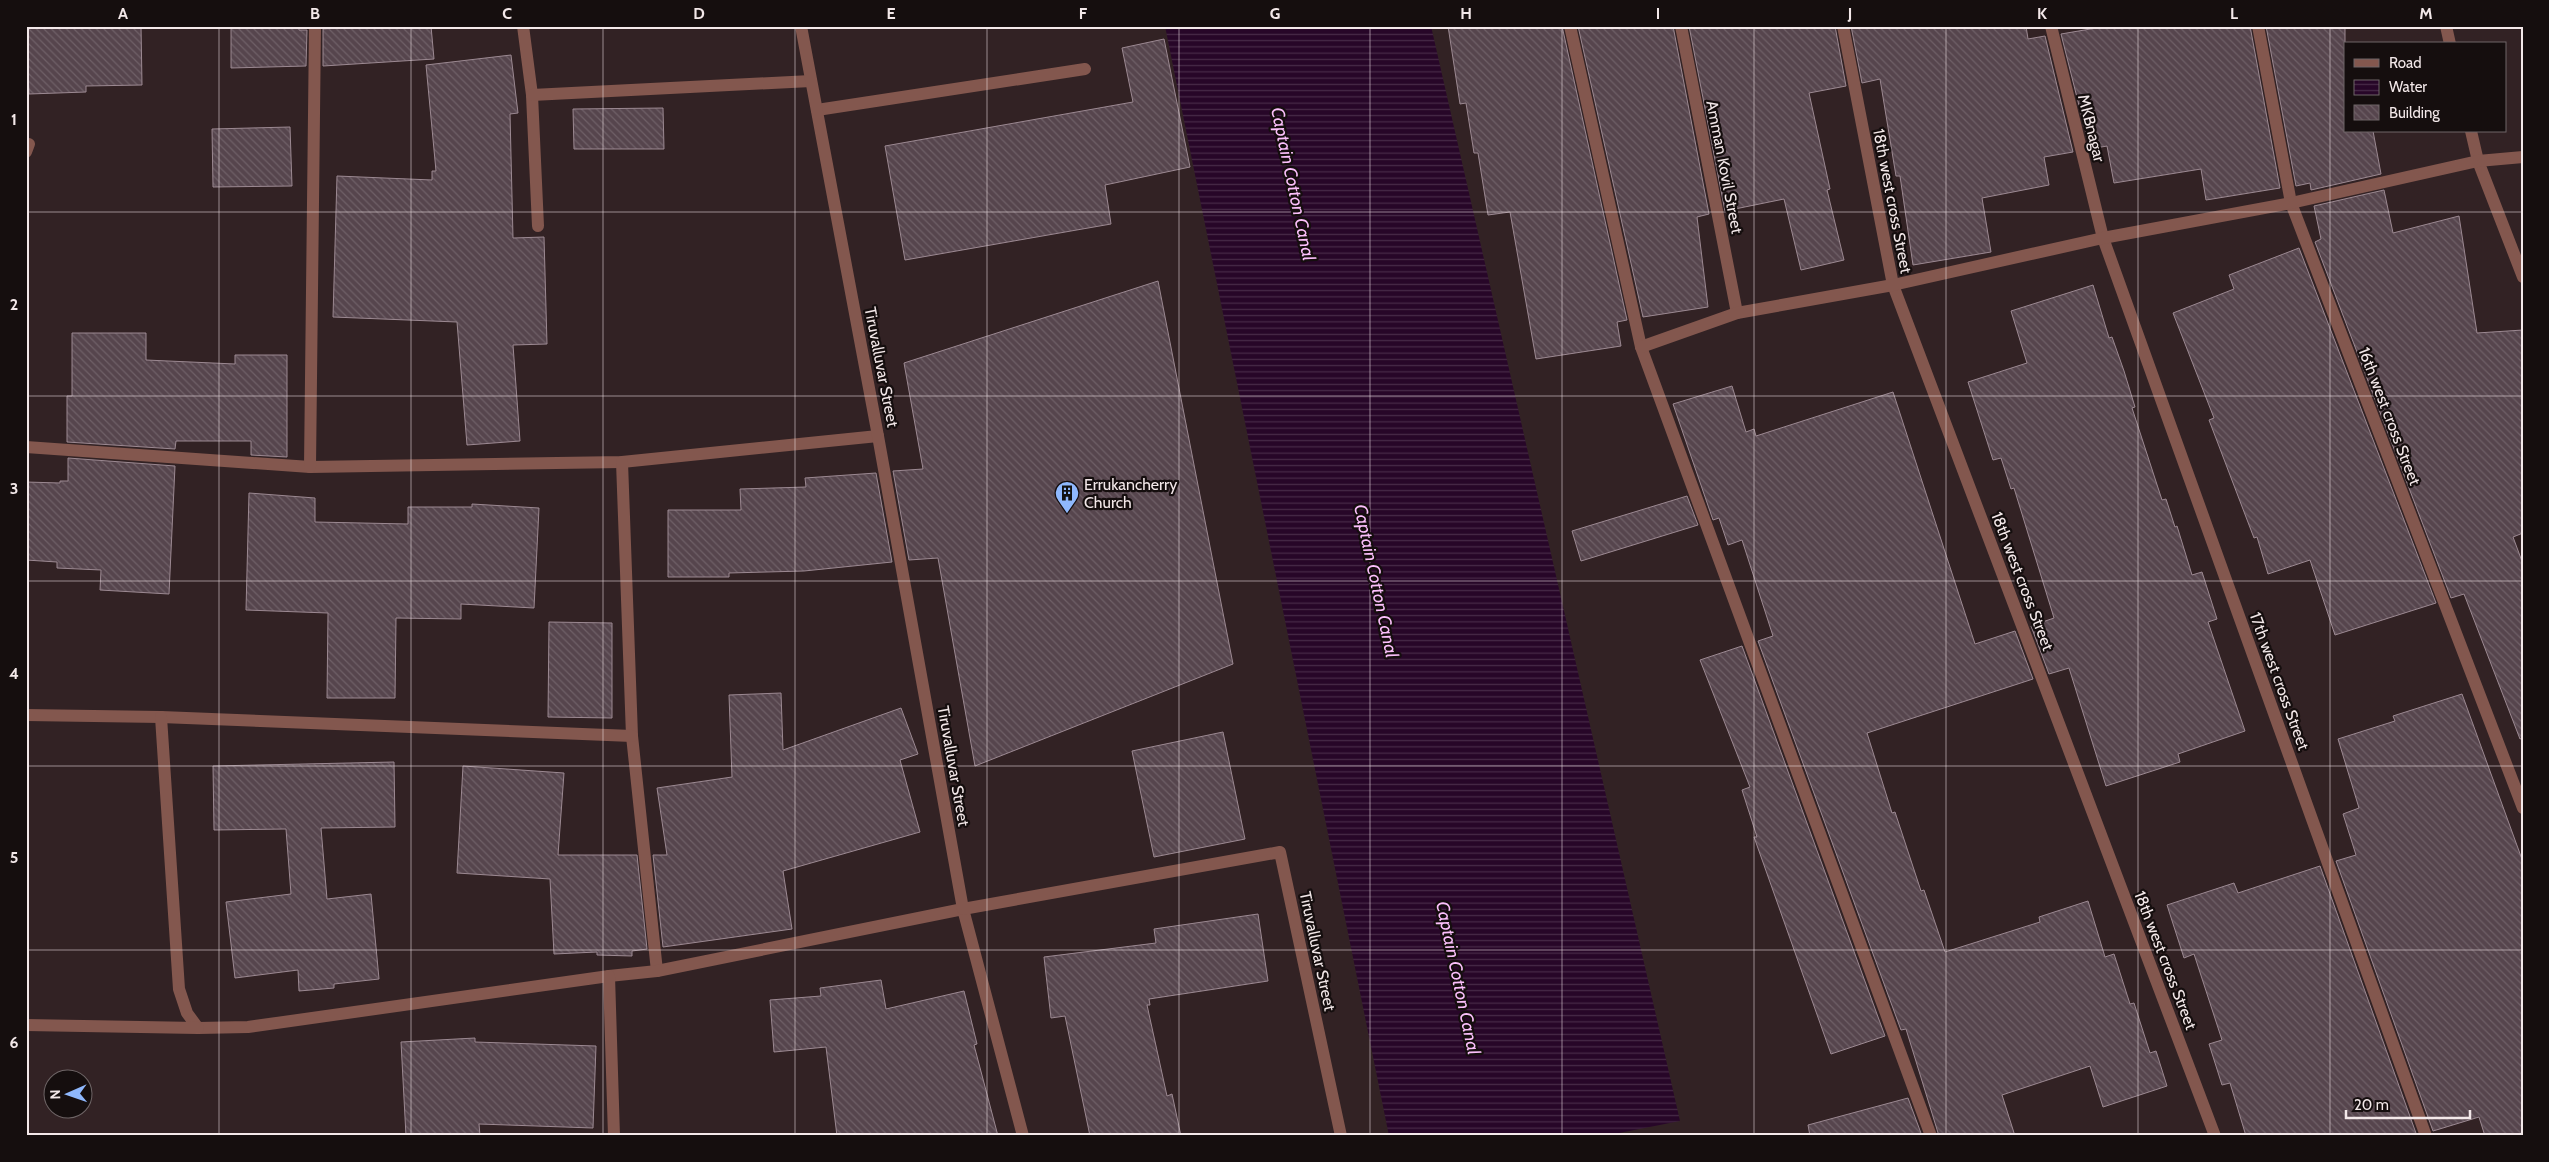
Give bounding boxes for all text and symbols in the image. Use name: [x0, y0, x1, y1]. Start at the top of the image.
text: A: [118, 4, 128, 23]
text: B: [310, 4, 320, 23]
text: C: [502, 4, 512, 23]
text: D: [693, 4, 705, 23]
text: E: [886, 4, 896, 23]
text: F: [1079, 4, 1088, 23]
text: G: [1270, 4, 1280, 23]
text: H: [1460, 4, 1472, 23]
text: I: [1656, 4, 1660, 23]
text: J: [1847, 4, 1852, 23]
text: K: [2037, 4, 2047, 23]
text: L: [2230, 4, 2238, 23]
text: M: [2419, 4, 2433, 23]
legend: [2344, 42, 2506, 132]
text: Road: [2389, 54, 2422, 72]
text: Water: [2389, 78, 2427, 96]
street label: MKBnagar: [2074, 92, 2109, 165]
street label: Amman Kovil Street: [1702, 99, 1747, 236]
text: Building: [2389, 104, 2440, 122]
water label: Captain Cotton Canal: [1266, 105, 1320, 263]
text: 1: [11, 110, 17, 129]
street label: 18th west cross Street: [1869, 127, 1916, 276]
text: 2: [10, 295, 18, 314]
street label: Tiruvalluvar Street: [861, 305, 903, 429]
street label: 16th west cross Street: [2354, 345, 2425, 488]
place label: Errukancherry Church: [1084, 475, 1177, 512]
text: 3: [10, 479, 18, 498]
building icon: Errukancherry Church: [1054, 480, 1080, 514]
water label: Captain Cotton Canal: [1349, 502, 1403, 660]
street label: 18th west cross Street: [1987, 509, 2058, 654]
street label: 17th west cross Street: [2246, 610, 2313, 753]
text: 4: [9, 664, 19, 683]
street label: Tiruvalluvar Street: [934, 704, 974, 828]
text: 5: [10, 848, 18, 867]
street label: 18th west cross Street: [2130, 888, 2201, 1033]
street label: Tiruvalluvar Street: [1296, 890, 1340, 1013]
water label: Captain Cotton Canal: [1431, 899, 1485, 1057]
text: 6: [10, 1033, 19, 1052]
north arrow: [42, 1070, 92, 1120]
scale bar: [2346, 1087, 2470, 1119]
text: N: [46, 1089, 64, 1100]
text: 20 m: [2354, 1096, 2389, 1114]

